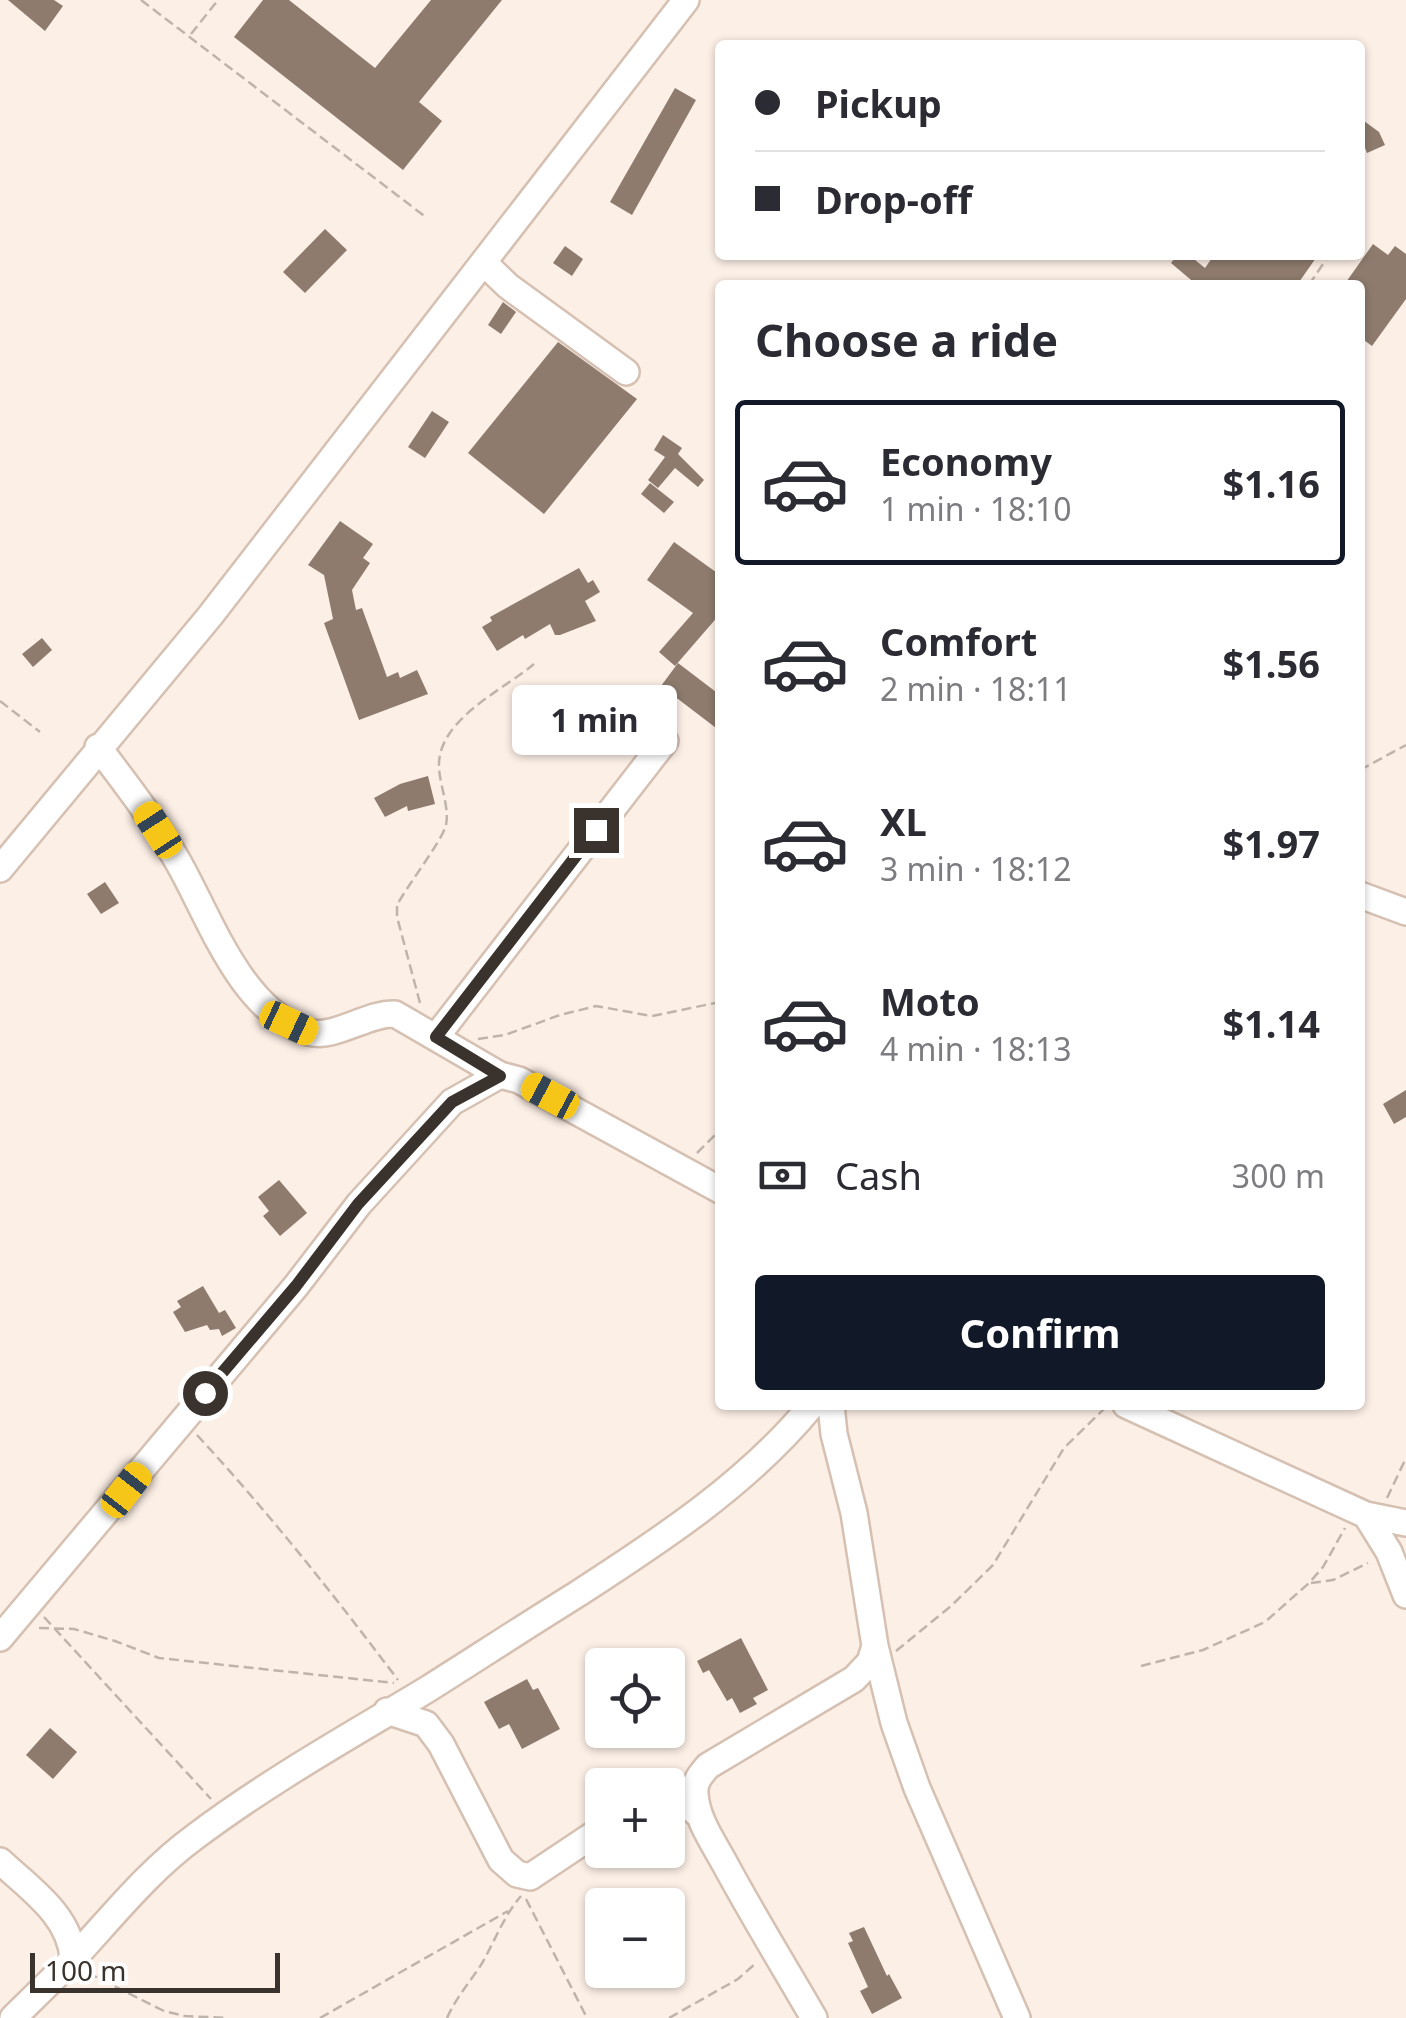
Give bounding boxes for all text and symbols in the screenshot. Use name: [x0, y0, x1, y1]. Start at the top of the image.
text: Pickup: [815, 77, 942, 129]
text: Drop-off: [815, 173, 972, 225]
text: Choose a ride: [755, 309, 1058, 370]
text: Economy: [880, 435, 1052, 487]
icon: car: [760, 438, 850, 528]
text: $1.16: [1222, 457, 1320, 509]
text: 1 min · 18:10: [880, 487, 1072, 530]
text: Comfort: [880, 615, 1037, 667]
icon: car: [760, 618, 850, 708]
text: $1.56: [1222, 637, 1320, 689]
text: 2 min · 18:11: [880, 667, 1072, 710]
callout: 1 min: [514, 685, 678, 755]
text: 1 min: [550, 698, 639, 741]
text: XL: [880, 795, 927, 847]
car: [129, 797, 187, 863]
icon: car: [760, 798, 850, 888]
route end: [574, 808, 619, 853]
text: $1.97: [1222, 817, 1320, 869]
text: 3 min · 18:12: [880, 847, 1072, 890]
text: Moto: [880, 975, 980, 1027]
icon: car: [760, 978, 850, 1068]
car: [255, 997, 323, 1049]
text: $1.14: [1222, 997, 1320, 1049]
text: 4 min · 18:13: [880, 1027, 1072, 1070]
car: [516, 1069, 584, 1123]
icon: cash: [755, 1148, 810, 1203]
text: Cash: [835, 1149, 922, 1201]
text: 300 m: [1232, 1154, 1325, 1197]
button: Confirm: [755, 1275, 1325, 1390]
route start: [183, 1371, 228, 1416]
car: [96, 1457, 156, 1523]
map controls: [585, 1648, 685, 1988]
button: locate: [585, 1648, 685, 1748]
button: +: [585, 1768, 685, 1868]
button: −: [585, 1888, 685, 1988]
scale bar: [30, 1948, 280, 1992]
text: 100 m: [45, 1951, 127, 1989]

